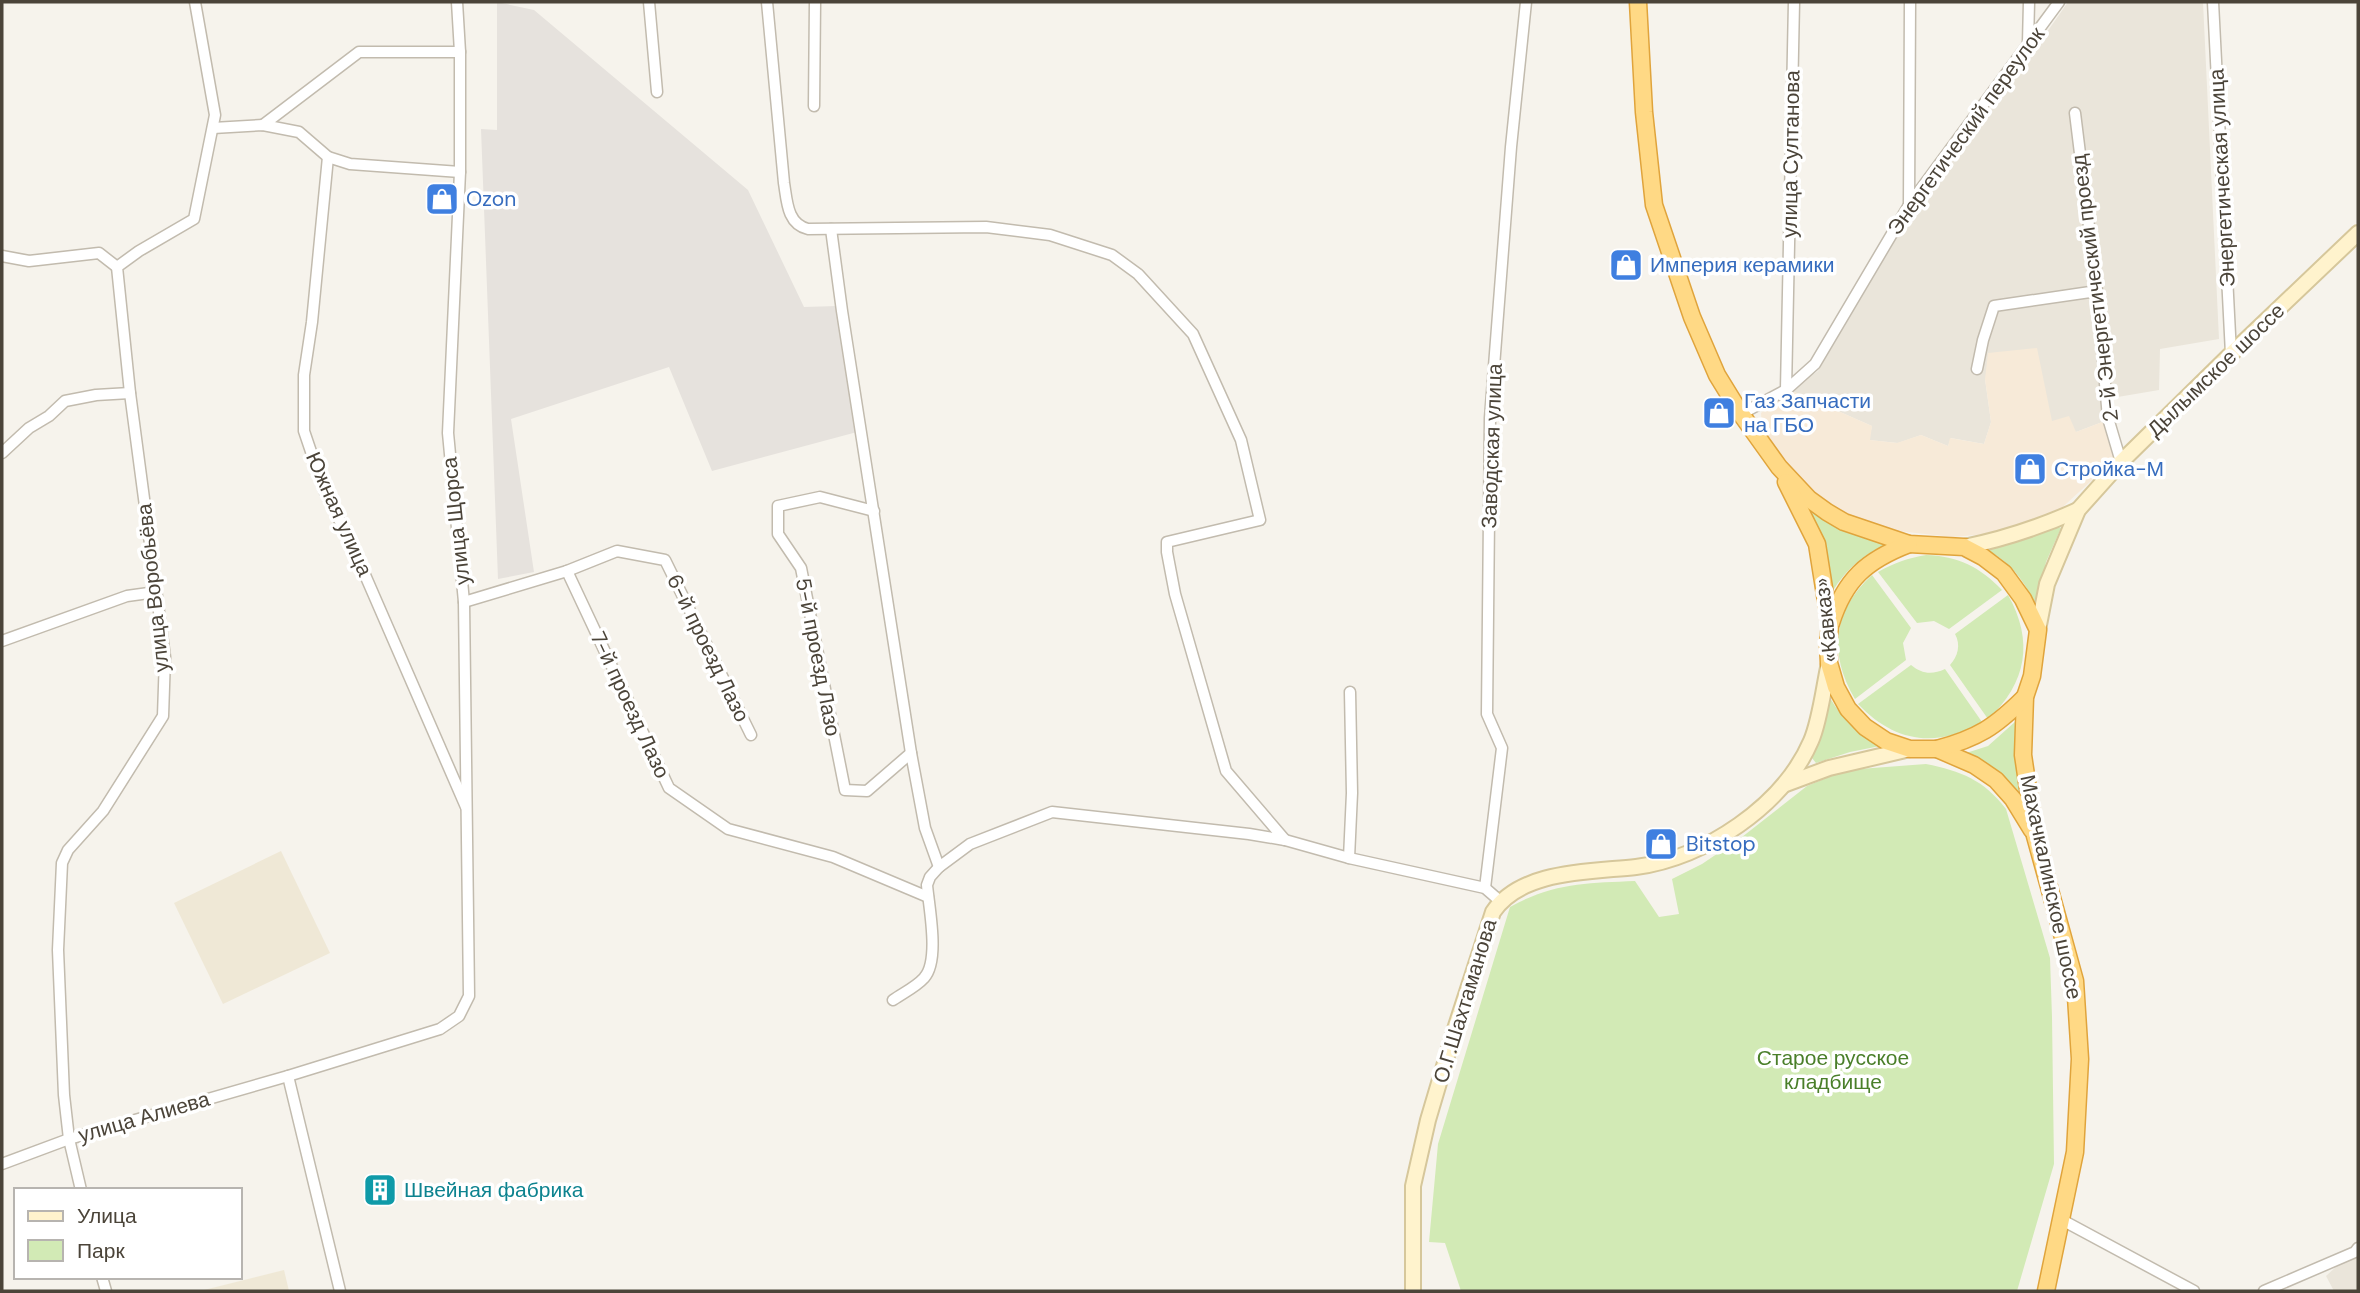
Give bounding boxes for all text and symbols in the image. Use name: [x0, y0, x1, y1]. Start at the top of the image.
street label: Энергетический переулок: [1881, 21, 2051, 241]
street label: Энергетическая улица: [2202, 68, 2242, 288]
street label: улица Султанова: [1776, 70, 1806, 238]
street label: 2-й Энергетический проезд: [2065, 153, 2125, 423]
shop icon: Ozon: [423, 180, 461, 218]
place label: Ozon: [466, 185, 516, 213]
shop icon: Империя керамики: [1607, 246, 1645, 284]
place label: Империя керамики: [1650, 251, 1835, 279]
street label: Дылымское шоссе: [2141, 297, 2291, 443]
street label: Заводская улица: [1475, 363, 1509, 529]
place label: Газ Запчасти на ГБО: [1744, 387, 1871, 439]
shop icon: Газ Запчасти на ГБО: [1700, 394, 1738, 432]
street label: Южная улица: [299, 447, 379, 581]
shop icon: Стройка-М: [2011, 450, 2049, 488]
street label: улица Щорса: [435, 455, 477, 586]
place label: Стройка-М: [2054, 455, 2164, 483]
street label: улица Воробьёва: [130, 502, 176, 674]
street label: 6-й проезд Лазо: [660, 569, 756, 727]
street label: 5-й проезд Лазо: [789, 575, 847, 739]
street label: «Кавказ»: [1808, 576, 1844, 664]
street label: 7-й проезд Лазо: [584, 627, 676, 783]
street label: Махачкалинское шоссе: [2014, 772, 2088, 1002]
shop icon: Bitstop: [1642, 825, 1680, 863]
place label: Bitstop: [1686, 830, 1756, 858]
street label: О.Г.Шахтаманова: [1427, 915, 1503, 1087]
park label: Старое русское кладбище: [1757, 1044, 1909, 1096]
street label: улица Алиева: [75, 1085, 213, 1149]
building icon: Швейная фабрика: [361, 1171, 399, 1209]
place label: Швейная фабрика: [404, 1176, 584, 1204]
legend: [14, 1188, 242, 1279]
text: Улица: [77, 1202, 137, 1230]
text: Парк: [77, 1237, 125, 1265]

